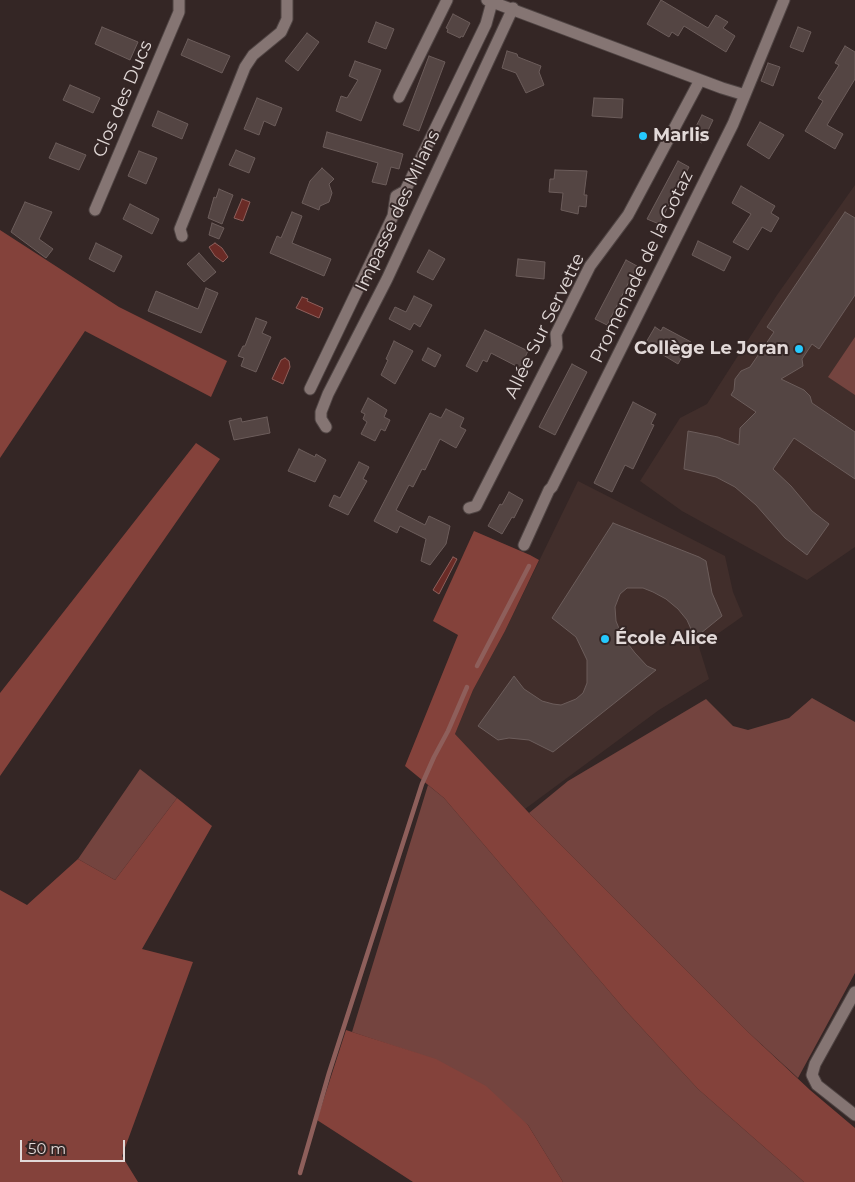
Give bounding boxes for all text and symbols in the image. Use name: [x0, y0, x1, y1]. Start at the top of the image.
street label: Clos des Ducs: [89, 37, 157, 161]
place label: Marlis: [653, 125, 709, 147]
street label: Impasse des Milans: [351, 127, 445, 295]
marker: Marlis: [637, 130, 649, 142]
street label: Promenade de la Gotaz: [586, 167, 698, 367]
street label: Allée Sur Servette: [500, 250, 590, 402]
place label: Collège Le Joran: [634, 338, 789, 360]
marker: Collège Le Joran: [793, 343, 805, 355]
place label: École Alice: [615, 628, 718, 650]
marker: École Alice: [599, 633, 611, 645]
scale bar: [22, 1130, 128, 1162]
text: 50 m: [28, 1139, 66, 1158]

